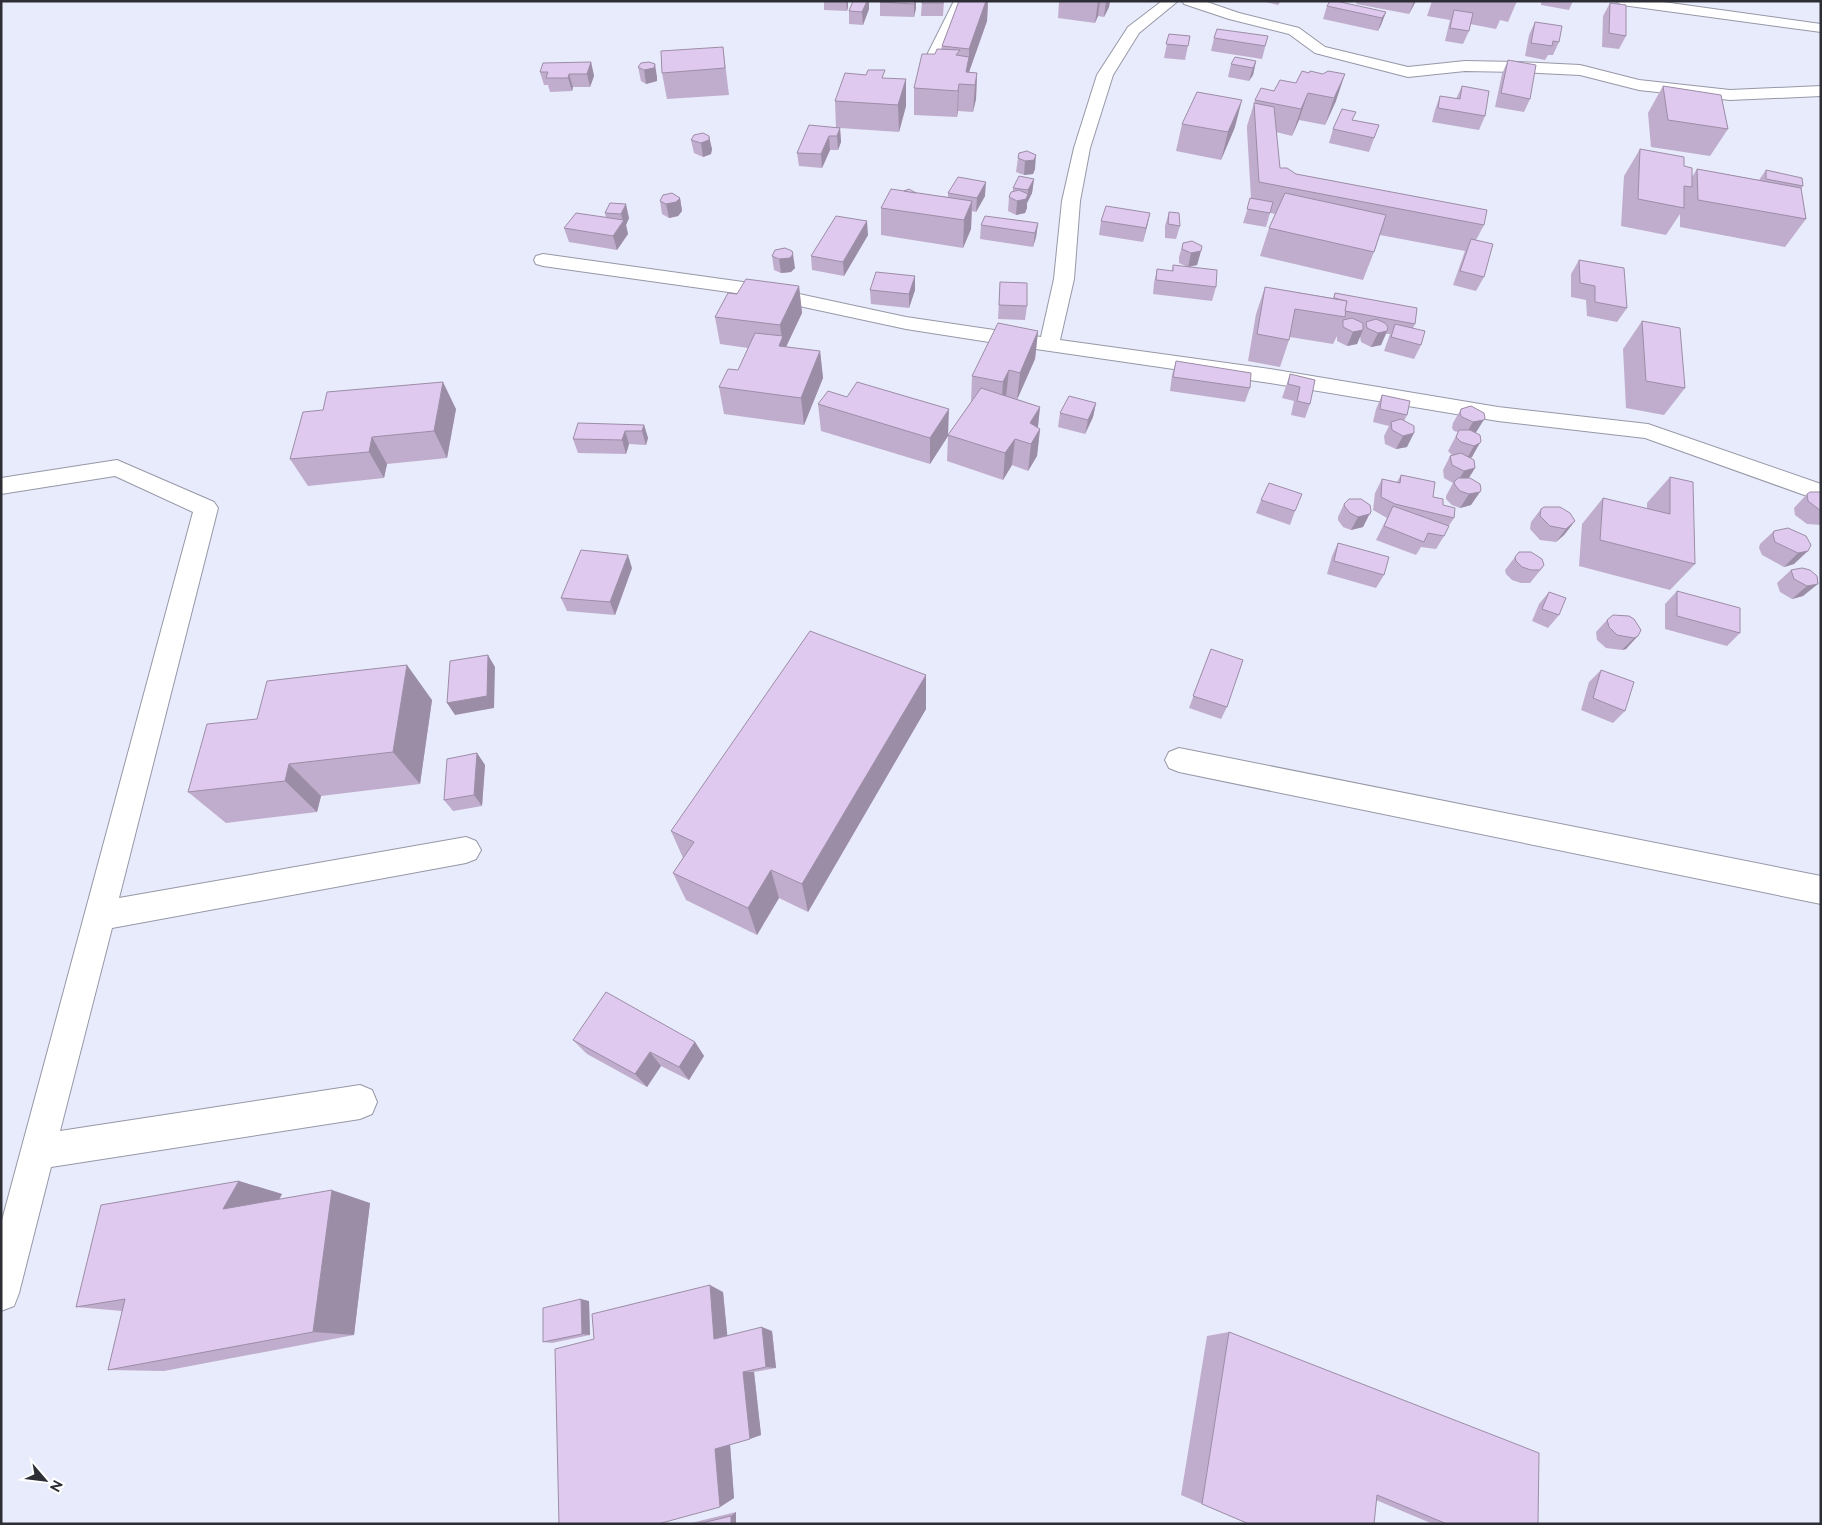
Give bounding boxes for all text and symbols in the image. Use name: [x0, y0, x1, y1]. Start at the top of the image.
north arrow: [20, 1455, 70, 1505]
text: N: [47, 1478, 66, 1495]

